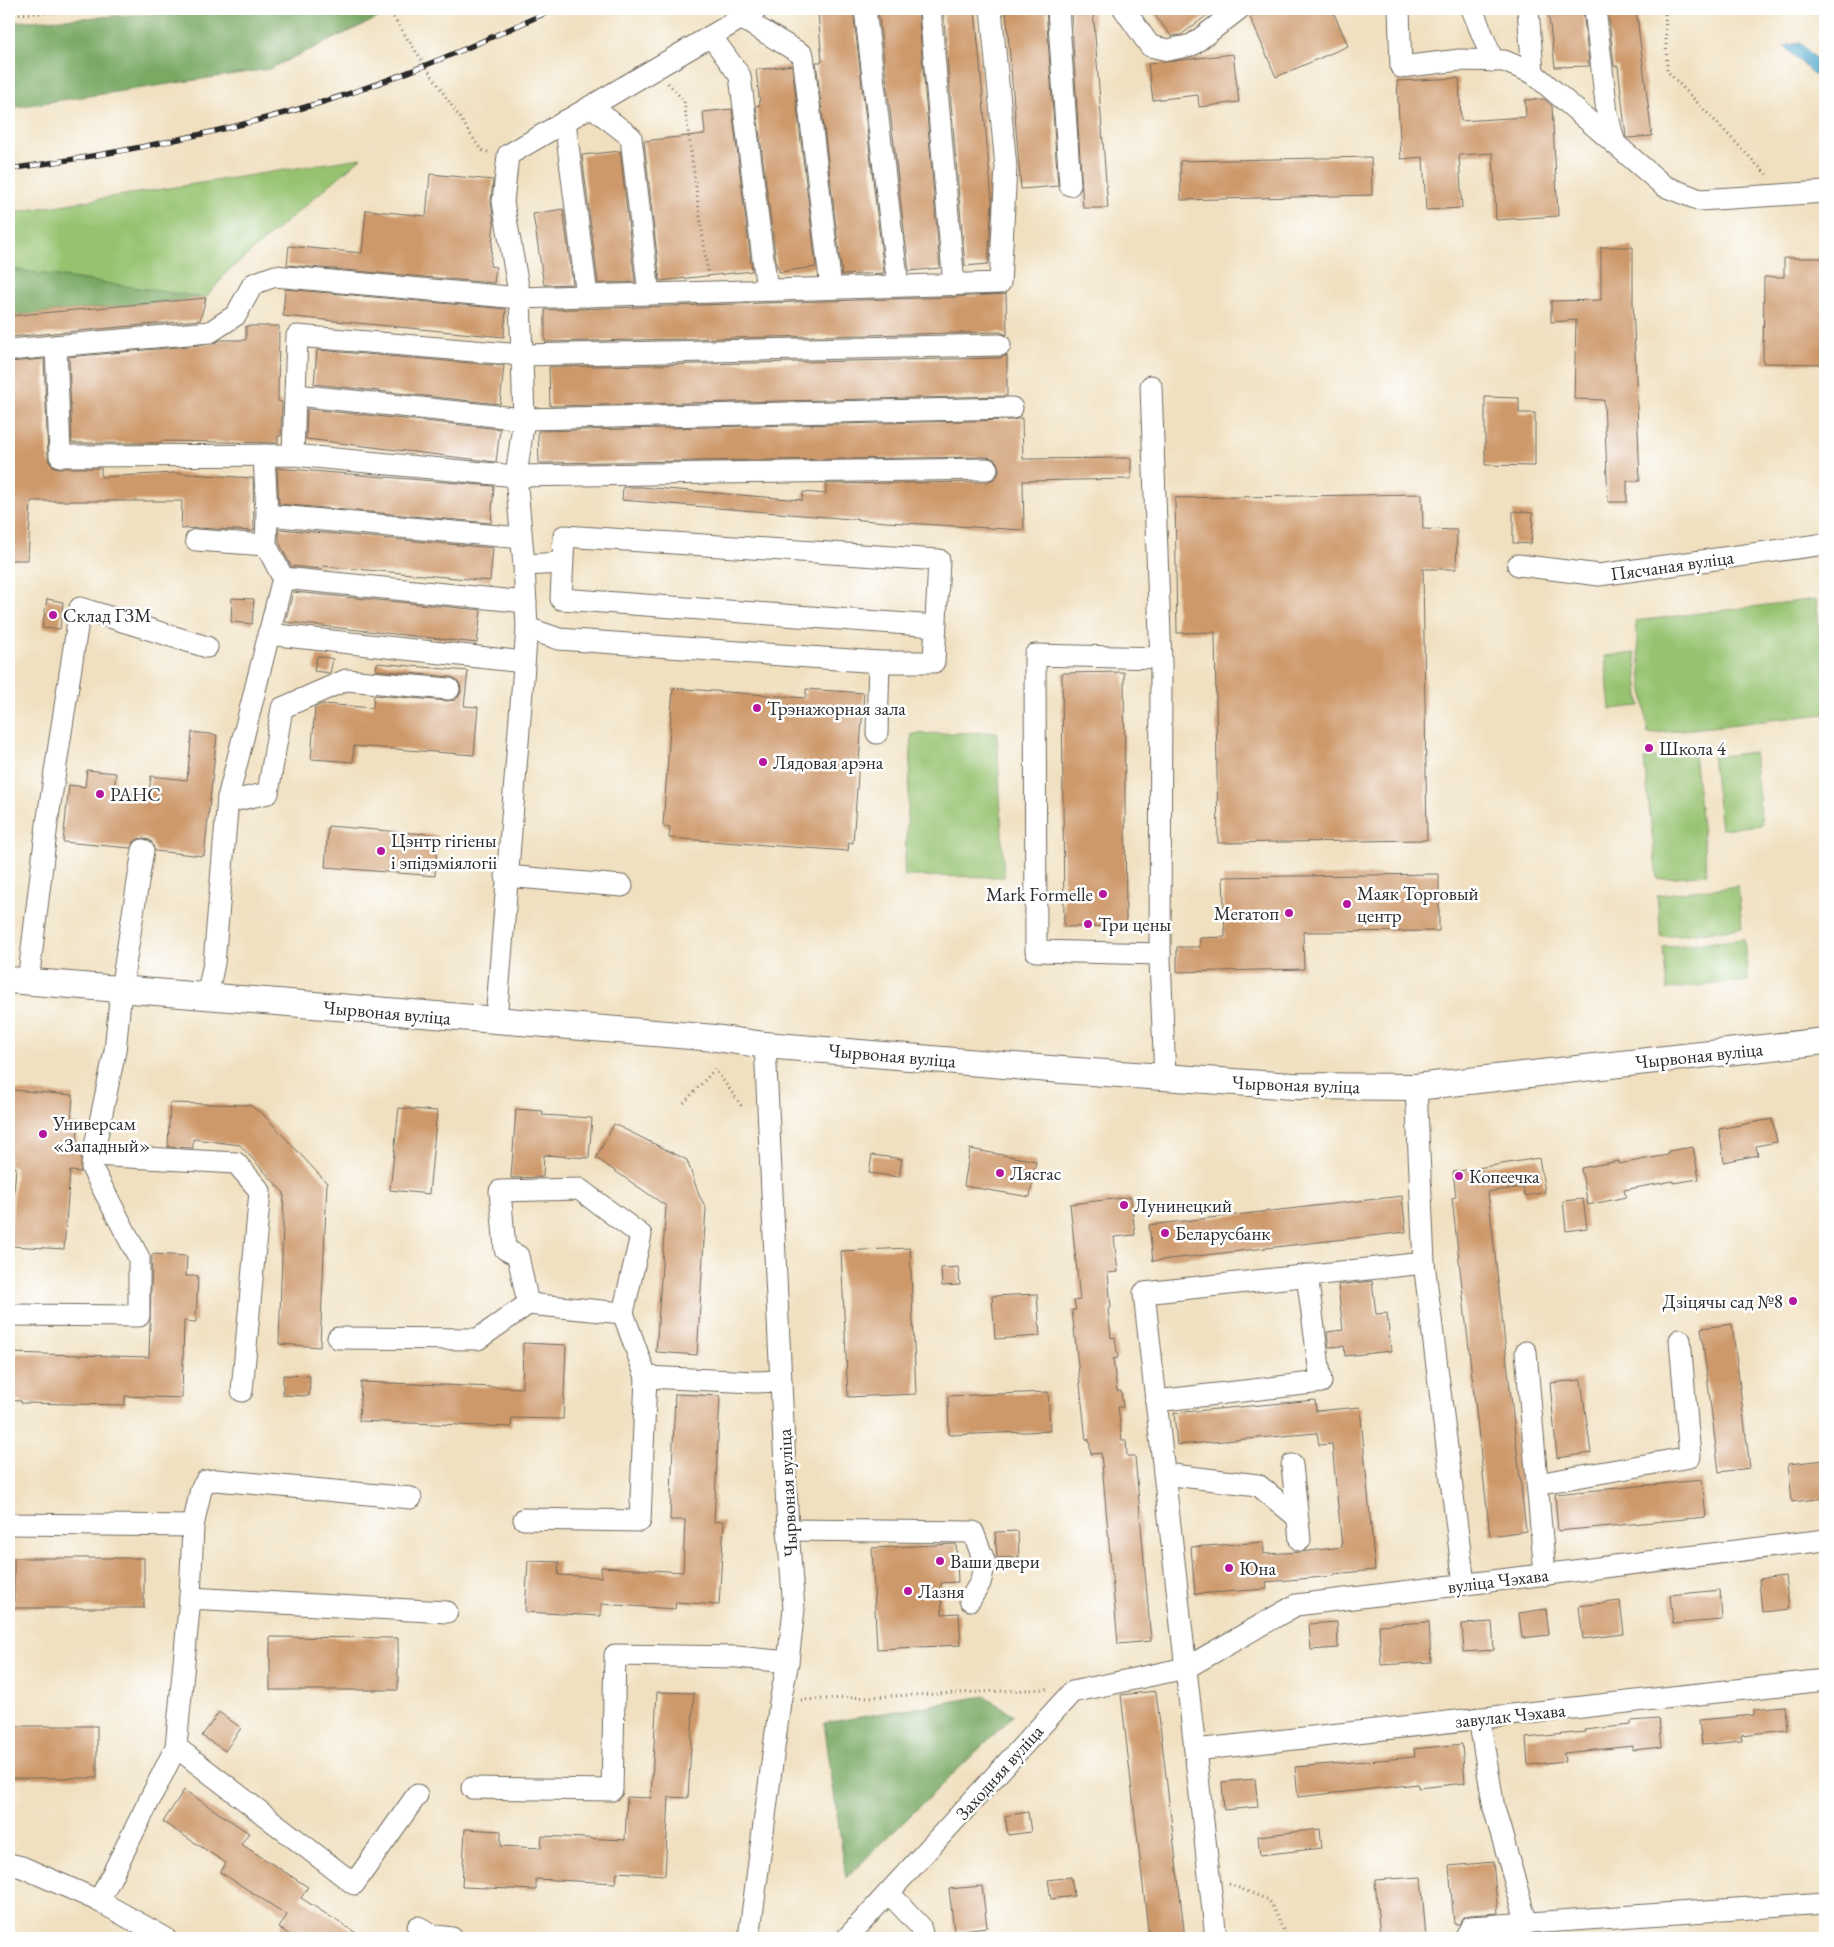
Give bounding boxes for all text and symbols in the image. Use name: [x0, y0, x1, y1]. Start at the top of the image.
street label: Пясчаная вуліца: [1609, 544, 1736, 587]
place label: Склад ГЗМ: [63, 603, 151, 628]
marker: Склад ГЗМ: [47, 609, 59, 621]
place label: Трэнажорная зала: [767, 696, 906, 721]
marker: Трэнажорная зала: [751, 702, 763, 714]
place label: Школа 4: [1659, 736, 1727, 761]
marker: Школа 4: [1643, 742, 1655, 754]
place label: Лядовая арэна: [773, 750, 884, 775]
marker: Лядовая арэна: [757, 756, 769, 768]
place label: РАНС: [110, 782, 161, 807]
marker: РАНС: [94, 788, 106, 800]
place label: Цэнтр гігіены і эпідэміялогіі: [391, 828, 498, 875]
marker: Цэнтр гігіены і эпідэміялогіі: [375, 845, 387, 857]
place label: Маяк Торговый центр: [1357, 881, 1479, 928]
place label: Mark Formelle: [986, 882, 1093, 907]
marker: Mark Formelle: [1097, 888, 1109, 900]
marker: Маяк Торговый центр: [1341, 898, 1353, 910]
place label: Мегатоп: [1214, 901, 1279, 926]
marker: Мегатоп: [1283, 907, 1295, 919]
place label: Три цены: [1098, 912, 1172, 937]
marker: Три цены: [1082, 918, 1094, 930]
street label: Чырвоная вуліца: [322, 994, 452, 1031]
street label: Чырвоная вуліца: [1634, 1036, 1765, 1075]
street label: Чырвоная вуліца: [827, 1037, 957, 1074]
street label: Чырвоная вуліца: [1231, 1070, 1361, 1099]
place label: Универсам «Западный»: [52, 1111, 150, 1158]
marker: Универсам «Западный»: [37, 1128, 49, 1140]
place label: Лясгас: [1010, 1161, 1062, 1186]
place label: Копеечка: [1469, 1164, 1540, 1189]
marker: Лясгас: [994, 1167, 1006, 1179]
marker: Копеечка: [1453, 1170, 1465, 1182]
place label: Лунинецкий: [1134, 1193, 1232, 1218]
marker: Лунинецкий: [1118, 1199, 1130, 1211]
place label: Беларусбанк: [1175, 1221, 1270, 1246]
marker: Беларусбанк: [1159, 1227, 1171, 1239]
place label: Дзіцячы сад №8: [1662, 1289, 1783, 1314]
marker: Дзіцячы сад №8: [1787, 1295, 1799, 1307]
street label: Чырвоная вуліца: [772, 1428, 803, 1558]
place label: Ваши двери: [950, 1549, 1040, 1574]
marker: Ваши двери: [934, 1555, 946, 1567]
place label: Юна: [1239, 1556, 1276, 1581]
marker: Юна: [1223, 1562, 1235, 1574]
street label: вуліца Чэхава: [1446, 1562, 1550, 1599]
place label: Лазня: [918, 1579, 965, 1604]
marker: Лазня: [902, 1585, 914, 1597]
street label: завулак Чэхава: [1453, 1697, 1567, 1734]
street label: Заходняя вуліца: [950, 1719, 1049, 1825]

